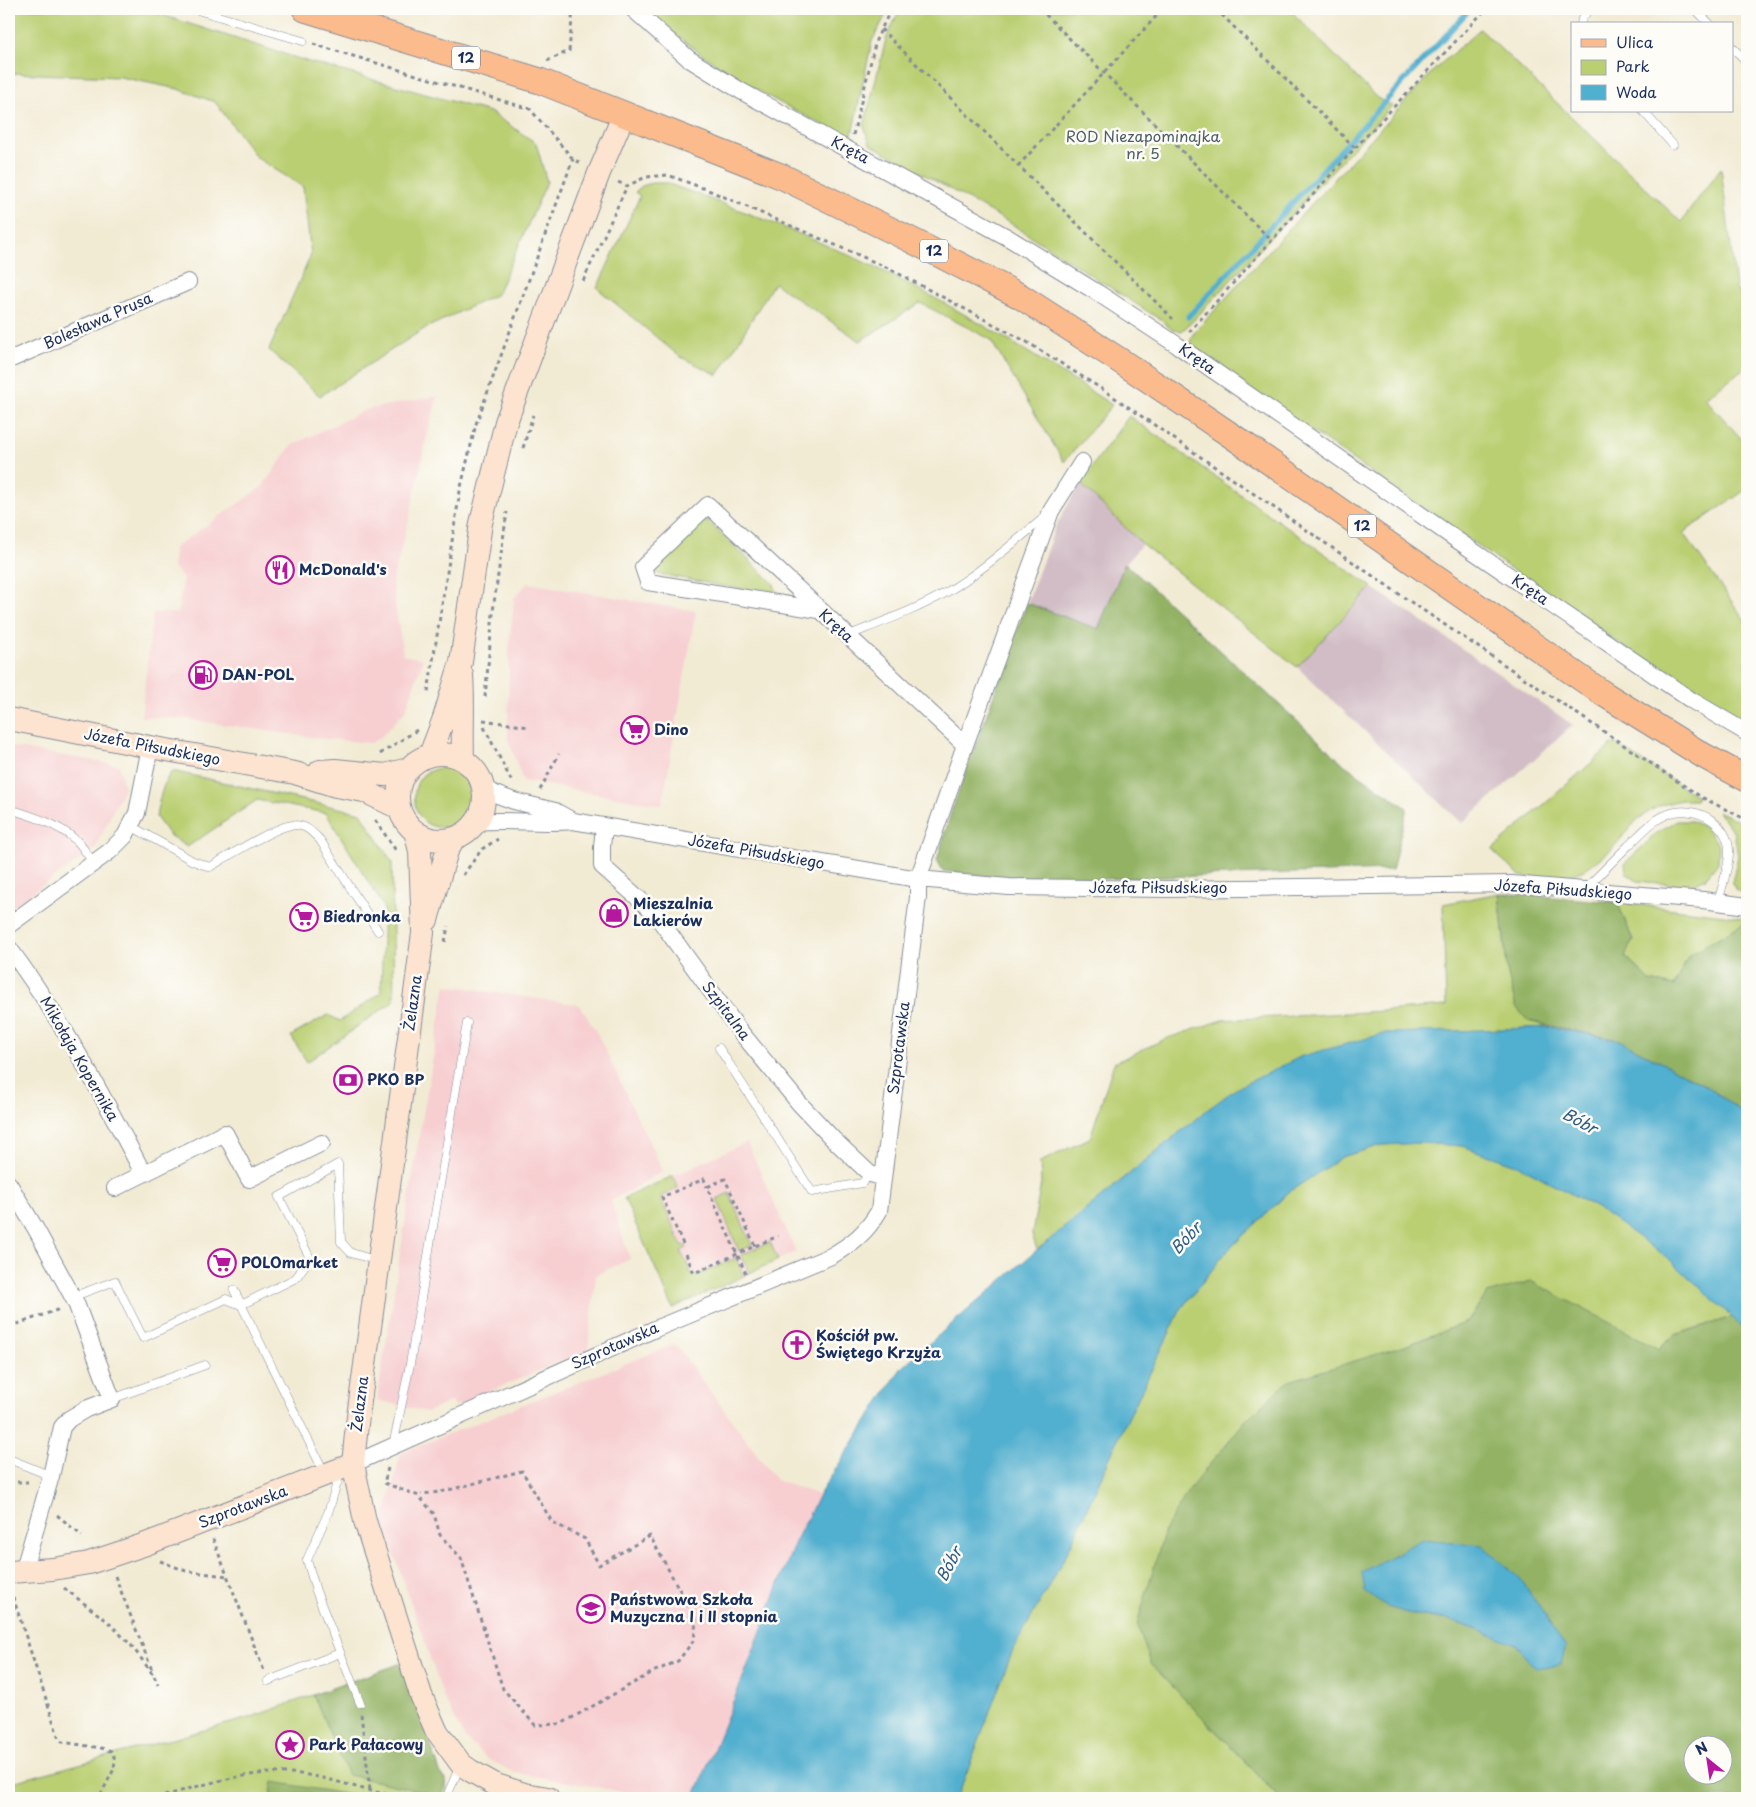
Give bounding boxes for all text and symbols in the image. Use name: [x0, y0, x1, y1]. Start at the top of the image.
legend: [1571, 22, 1734, 112]
text: Ulica: [1616, 30, 1654, 53]
road number: 12: [452, 46, 480, 70]
text: Park: [1616, 54, 1650, 77]
text: Woda: [1616, 80, 1657, 103]
park label: ROD Niezapominajka nr. 5: [1066, 124, 1220, 164]
street label: Kręta: [827, 129, 875, 169]
road number: 12: [920, 240, 948, 262]
street label: Bolesława Prusa: [39, 285, 156, 354]
street label: Kręta: [1175, 337, 1222, 379]
road number: 12: [1348, 514, 1376, 538]
restaurant icon: McDonald's: [265, 555, 295, 585]
place label: McDonald's: [299, 557, 387, 580]
street label: Kręta: [1508, 568, 1555, 610]
street label: Kręta: [814, 603, 860, 648]
fuel station icon: DAN-POL: [188, 660, 218, 690]
place label: DAN-POL: [222, 662, 295, 685]
supermarket icon: Dino: [620, 715, 650, 745]
place label: Dino: [654, 717, 689, 740]
street label: Józefa Piłsudskiego: [82, 721, 223, 770]
street label: Józefa Piłsudskiego: [686, 827, 827, 874]
street label: Józefa Piłsudskiego: [1493, 872, 1633, 905]
street label: Józefa Piłsudskiego: [1089, 875, 1227, 898]
place label: Mieszalnia Lakierów: [633, 891, 714, 931]
shop icon: Mieszalnia Lakierów: [599, 898, 629, 928]
supermarket icon: Biedronka: [289, 902, 319, 932]
place label: Biedronka: [323, 904, 401, 927]
street label: Żelazna: [396, 973, 427, 1032]
street label: Szpitalna: [697, 976, 757, 1045]
street label: Mikołaja Kopernika: [35, 991, 126, 1126]
street label: Szprotawska: [880, 999, 915, 1096]
bank icon: PKO BP: [333, 1065, 363, 1095]
place label: PKO BP: [367, 1067, 424, 1090]
water label: Bóbr: [1559, 1101, 1604, 1140]
water label: Bóbr: [1164, 1214, 1208, 1259]
supermarket icon: POLOmarket: [207, 1248, 237, 1278]
place label: POLOmarket: [241, 1250, 338, 1273]
street label: Szprotawska: [567, 1315, 662, 1374]
place label: Kościół pw. Świętego Krzyża: [816, 1323, 941, 1363]
church icon: Kościół pw. Świętego Krzyża: [782, 1330, 812, 1360]
street label: Żelazna: [344, 1374, 373, 1433]
street label: Szprotawska: [195, 1478, 291, 1533]
water label: Bóbr: [929, 1540, 968, 1585]
place label: Państwowa Szkoła Muzyczna I i II stopnia: [610, 1587, 779, 1627]
school or university icon: Państwowa Szkoła Muzyczna I i II stopnia: [576, 1594, 606, 1624]
place icon: Park Pałacowy: [275, 1730, 305, 1760]
place label: Park Pałacowy: [309, 1732, 423, 1755]
north arrow: [1684, 1734, 1734, 1784]
text: N: [1691, 1736, 1711, 1760]

